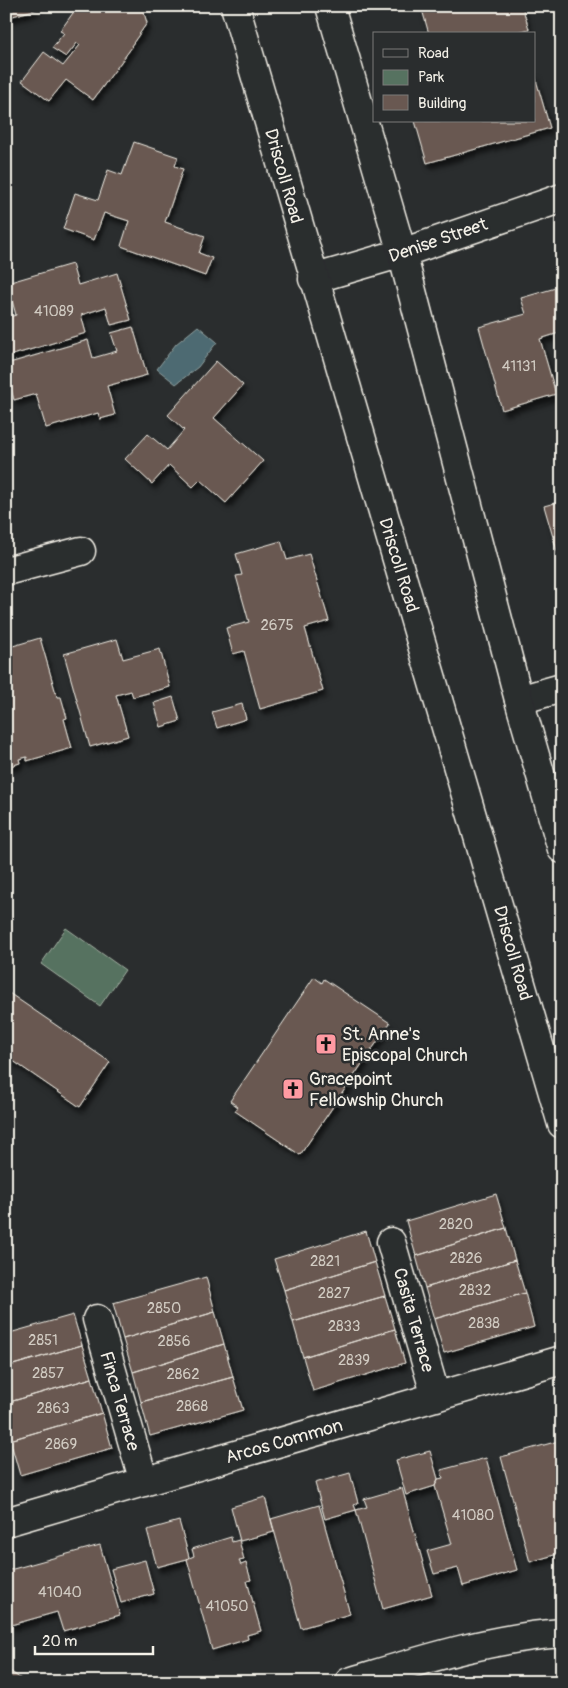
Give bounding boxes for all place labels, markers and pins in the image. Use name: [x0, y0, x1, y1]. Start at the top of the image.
place label: St. Anne's Episcopal Church: [342, 1023, 468, 1067]
church icon: St. Anne's Episcopal Church: [314, 1032, 338, 1056]
place label: Gracepoint Fellowship Church: [309, 1068, 443, 1112]
church icon: Gracepoint Fellowship Church: [281, 1077, 305, 1101]

